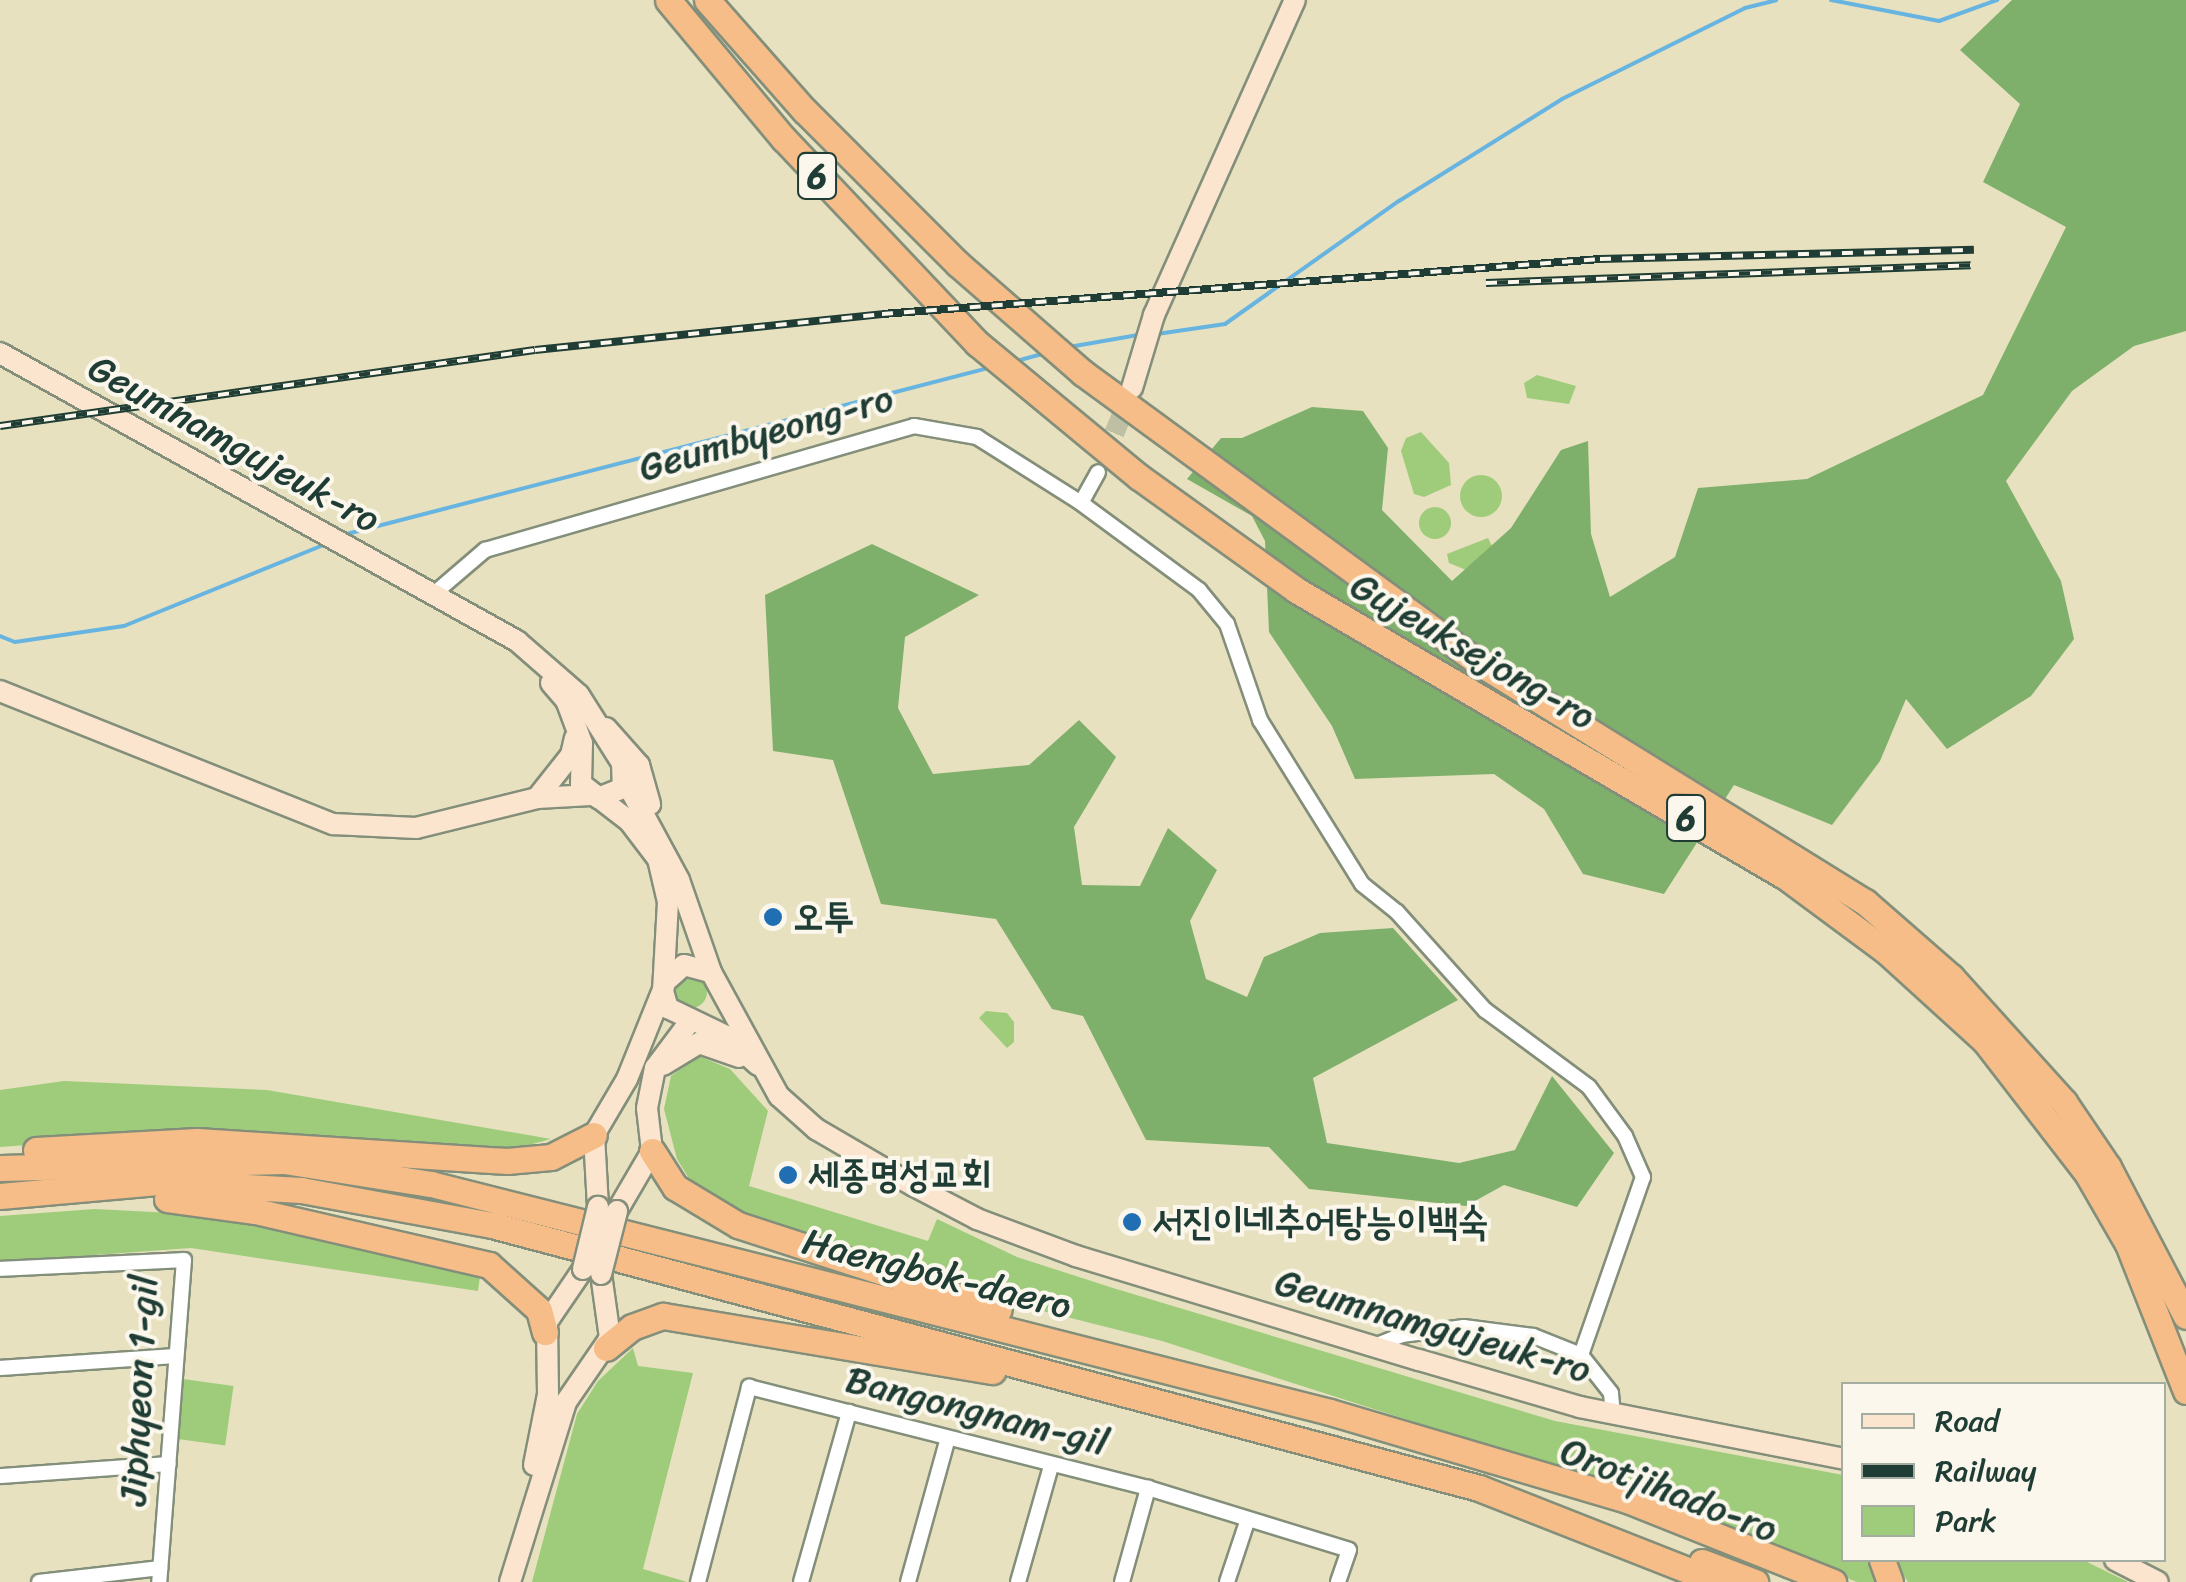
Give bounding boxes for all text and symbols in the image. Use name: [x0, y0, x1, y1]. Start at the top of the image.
road number: 6: [797, 146, 837, 206]
street label: Geumnamgujeuk-ro: [80, 345, 388, 543]
street label: Geumbyeong-ro: [634, 375, 898, 491]
street label: Gujeuksejong-ro: [1343, 563, 1603, 739]
road number: 6: [1666, 788, 1706, 848]
place label: 오투: [793, 894, 854, 940]
marker: 오투: [762, 906, 784, 928]
place label: 세종명성교회: [808, 1152, 991, 1198]
marker: 세종명성교회: [777, 1164, 799, 1186]
place label: 서진이네추어탕능이백숙: [1152, 1199, 1488, 1245]
marker: 서진이네추어탕능이백숙: [1121, 1211, 1143, 1233]
street label: Haengbok-daero: [798, 1219, 1076, 1329]
street label: Geumnamgujeuk-ro: [1270, 1259, 1596, 1393]
street label: Jiphyeon 1-gil: [110, 1274, 168, 1506]
street label: Bangongnam-gil: [841, 1356, 1113, 1466]
legend: [1841, 1382, 2166, 1562]
text: Road: [1935, 1394, 1999, 1448]
street label: Orotjihado-ro: [1554, 1428, 1784, 1552]
text: Railway: [1935, 1444, 2036, 1498]
text: Park: [1935, 1494, 1997, 1548]

